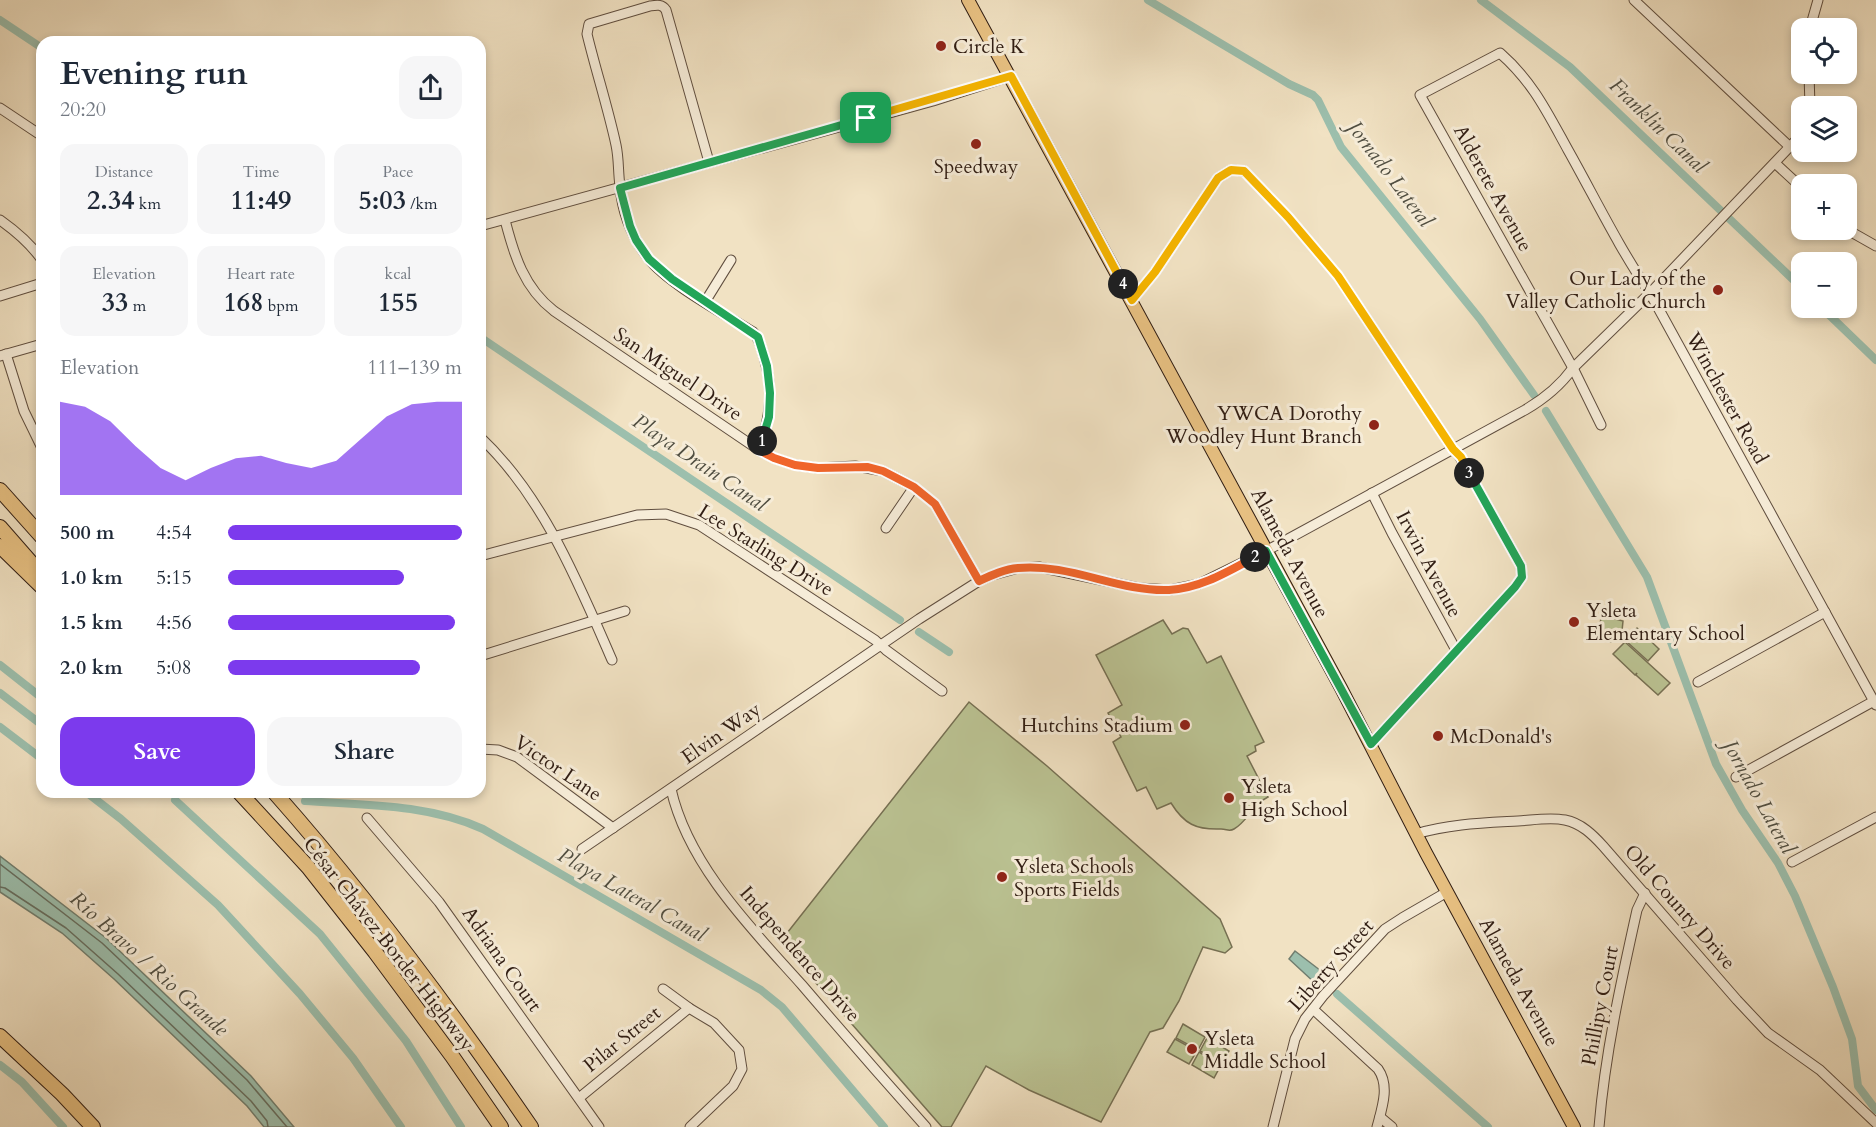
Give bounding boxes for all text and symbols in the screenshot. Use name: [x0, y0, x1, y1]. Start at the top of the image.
map controls: [1791, 18, 1857, 318]
button: locate: [1791, 18, 1857, 84]
place label: Circle K: [953, 33, 1025, 60]
marker: Circle K: [934, 39, 948, 53]
text: Evening run: [60, 51, 248, 96]
button: share: [399, 56, 462, 119]
water label: Franklin Canal: [1603, 72, 1714, 181]
pin: [840, 92, 891, 143]
text: 20:20: [60, 96, 106, 123]
button: layers: [1791, 96, 1857, 162]
icon: arrive: [849, 101, 882, 134]
water label: Jornado Lateral: [1337, 111, 1440, 234]
street label: Alderete Avenue: [1447, 120, 1539, 256]
marker: Speedway: [969, 137, 983, 151]
place label: Speedway: [934, 153, 1019, 180]
text: Distance: [95, 161, 153, 183]
text: Time: [242, 161, 280, 183]
text: Pace: [383, 161, 413, 183]
button: +: [1791, 174, 1857, 240]
text: 2.34: [87, 183, 135, 218]
text: 11:49: [231, 183, 291, 218]
text: 5:03: [358, 183, 406, 218]
text: km: [135, 193, 161, 215]
text: /km: [406, 193, 438, 215]
button: −: [1791, 252, 1857, 318]
text: Elevation: [92, 263, 156, 285]
text: Heart rate: [227, 263, 295, 285]
text: kcal: [385, 263, 411, 285]
place label: Our Lady of the Valley Catholic Church: [1506, 265, 1706, 315]
pin: 4: [1108, 269, 1138, 299]
text: 4: [1119, 273, 1127, 295]
marker: Our Lady of the Valley Catholic Church: [1711, 283, 1725, 297]
text: 33: [102, 285, 128, 320]
text: 168: [224, 285, 264, 320]
text: 155: [378, 285, 418, 320]
text: m: [128, 295, 146, 317]
text: bpm: [264, 295, 298, 317]
street label: San Miguel Drive: [608, 321, 748, 427]
street label: Winchester Road: [1679, 326, 1775, 469]
text: Elevation: [60, 354, 139, 381]
text: 111–139 m: [367, 354, 462, 381]
place label: YWCA Dorothy Woodley Hunt Branch: [1165, 400, 1362, 450]
water label: Playa Drain Canal: [627, 407, 774, 520]
marker: YWCA Dorothy Woodley Hunt Branch: [1367, 418, 1381, 432]
pin: 1: [747, 426, 777, 456]
text: 1: [758, 430, 766, 452]
pin: 3: [1454, 458, 1484, 488]
text: 3: [1465, 462, 1473, 484]
street label: Alameda Avenue: [1244, 483, 1336, 623]
street label: Lee Starling Drive: [693, 497, 839, 603]
street label: Irwin Avenue: [1390, 506, 1468, 622]
text: 500 m: [60, 519, 115, 546]
text: 4:54: [156, 519, 192, 546]
pin: 2: [1240, 542, 1270, 572]
text: 2: [1251, 546, 1259, 568]
text: 1.0 km: [60, 564, 123, 591]
text: 5:15: [156, 564, 192, 591]
place label: Ysleta Elementary School: [1586, 597, 1745, 647]
text: 1.5 km: [60, 609, 123, 636]
text: 4:56: [156, 609, 192, 636]
marker: Ysleta Elementary School: [1567, 615, 1581, 629]
text: 2.0 km: [60, 654, 123, 681]
text: 5:08: [156, 654, 192, 681]
street label: Elvin Way: [676, 696, 766, 770]
place label: Hutchins Stadium: [1021, 712, 1173, 739]
button: Save: [60, 717, 255, 786]
button: Share: [267, 717, 462, 786]
marker: Hutchins Stadium: [1178, 718, 1192, 732]
place label: McDonald's: [1450, 723, 1552, 750]
street label: Victor Lane: [509, 729, 607, 807]
marker: McDonald's: [1431, 729, 1445, 743]
water label: Jornado Lateral: [1713, 730, 1803, 861]
place label: Ysleta High School: [1241, 773, 1348, 823]
marker: Ysleta High School: [1222, 791, 1236, 805]
street label: César Chávez Border Highway: [297, 831, 481, 1057]
street label: Old County Drive: [1618, 839, 1742, 975]
water label: Playa Lateral Canal: [553, 841, 713, 950]
place label: Ysleta Schools Sports Fields: [1014, 853, 1134, 903]
marker: Ysleta Schools Sports Fields: [995, 870, 1009, 884]
street label: Independence Drive: [733, 880, 867, 1028]
water label: Río Bravo / Rio Grande: [63, 885, 235, 1044]
street label: Adriana Court: [456, 901, 549, 1017]
street label: Liberty Street: [1282, 913, 1380, 1017]
street label: Alameda Avenue: [1472, 913, 1566, 1051]
street label: Phillipy Court: [1575, 943, 1625, 1068]
street label: Pilar Street: [578, 999, 667, 1078]
place label: Ysleta Middle School: [1204, 1025, 1326, 1075]
marker: Ysleta Middle School: [1185, 1042, 1199, 1056]

